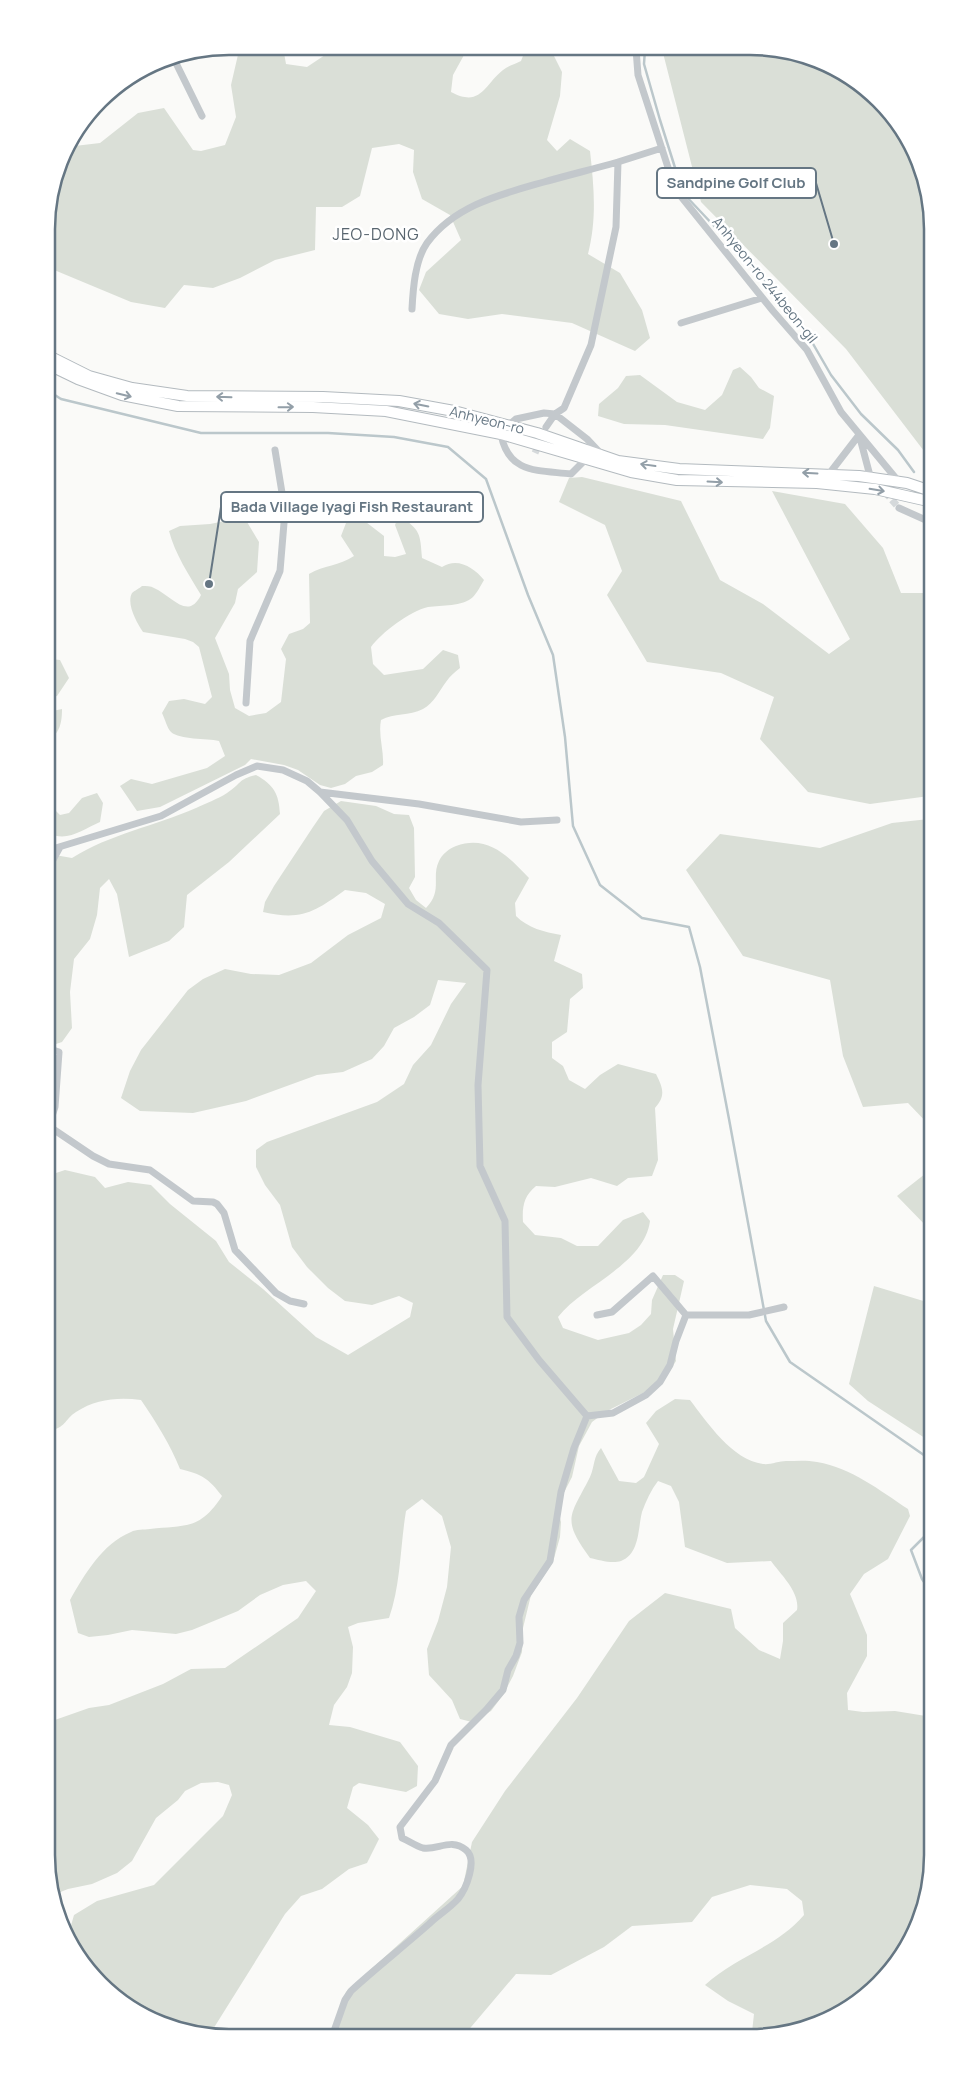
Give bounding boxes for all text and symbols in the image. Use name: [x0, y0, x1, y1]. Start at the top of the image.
callout: Sandpine Golf Club: [657, 168, 816, 198]
text: Sandpine Golf Club: [667, 172, 805, 193]
street label: Anhyeon-ro 244beon-gil: [708, 213, 822, 347]
district label: JEO-DONG: [333, 223, 419, 245]
one-way arrow: [116, 391, 132, 400]
one-way arrow: [216, 392, 232, 402]
one-way arrow: [414, 400, 430, 409]
street label: Anhyeon-ro: [448, 401, 527, 438]
one-way arrow: [278, 402, 294, 412]
one-way arrow: [641, 460, 657, 470]
one-way arrow: [803, 469, 819, 478]
one-way arrow: [707, 478, 723, 487]
one-way arrow: [869, 485, 885, 495]
callout: Bada Village Iyagi Fish Restaurant: [221, 492, 483, 522]
text: Bada Village Iyagi Fish Restaurant: [231, 496, 473, 517]

